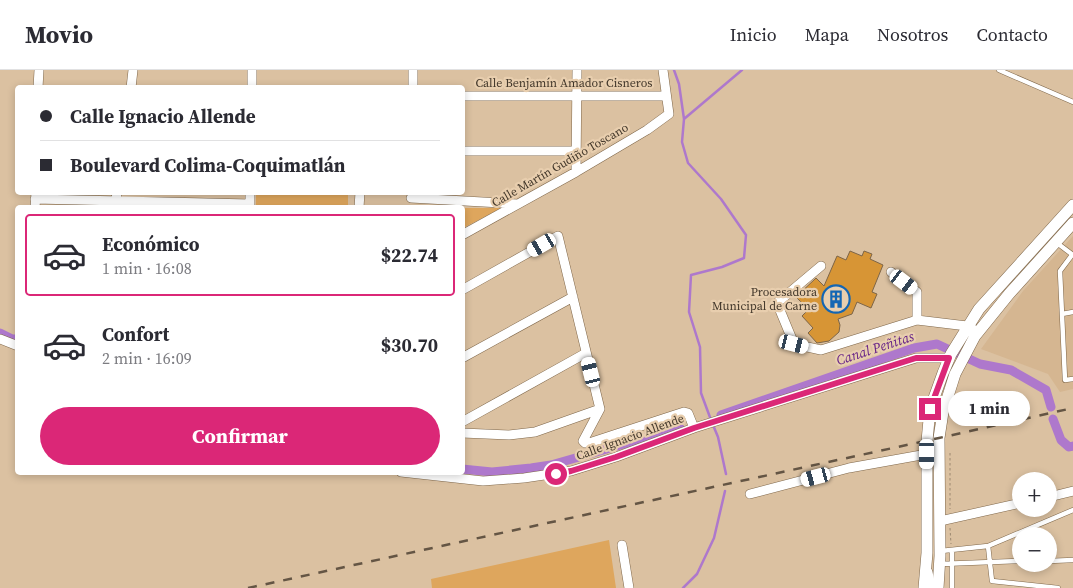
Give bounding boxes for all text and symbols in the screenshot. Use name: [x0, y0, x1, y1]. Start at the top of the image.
text: Movio: [25, 18, 93, 51]
text: Inicio: [730, 22, 777, 47]
text: Mapa: [805, 22, 849, 47]
text: Nosotros: [877, 22, 948, 47]
text: Contacto: [976, 22, 1048, 47]
street label: Calle Benjamín Amador Cisneros: [475, 75, 653, 91]
text: Calle Ignacio Allende: [70, 103, 256, 129]
street label: Calle Martín Gudiño Toscano: [489, 119, 631, 211]
text: Boulevard Colima-Coquimatlán: [70, 152, 345, 178]
text: Económico: [102, 231, 200, 257]
car: [525, 231, 558, 259]
icon: car: [42, 233, 87, 278]
text: $22.74: [381, 242, 438, 268]
text: 1 min · 16:08: [102, 257, 192, 279]
car: [887, 267, 920, 297]
place label: Procesadora Municipal de Carne: [712, 284, 818, 314]
building icon: Procesadora Municipal de Carne: [821, 284, 851, 314]
text: Confort: [102, 321, 169, 347]
icon: car: [42, 323, 87, 368]
water label: Canal Peñitas: [834, 326, 917, 370]
text: $30.70: [381, 332, 438, 358]
car: [777, 333, 810, 355]
text: 2 min · 16:09: [102, 347, 192, 369]
car: [580, 356, 601, 388]
callout: 1 min: [948, 392, 1030, 426]
text: 1 min: [968, 397, 1010, 419]
route end: [919, 398, 941, 420]
button: Confirmar: [40, 407, 440, 465]
street label: Calle Ignacio Allende: [574, 410, 686, 464]
car: [919, 439, 934, 469]
route start: [545, 463, 567, 485]
car: [799, 466, 832, 488]
map controls: [1012, 472, 1057, 572]
button: +: [1012, 472, 1057, 517]
button: −: [1012, 527, 1057, 572]

